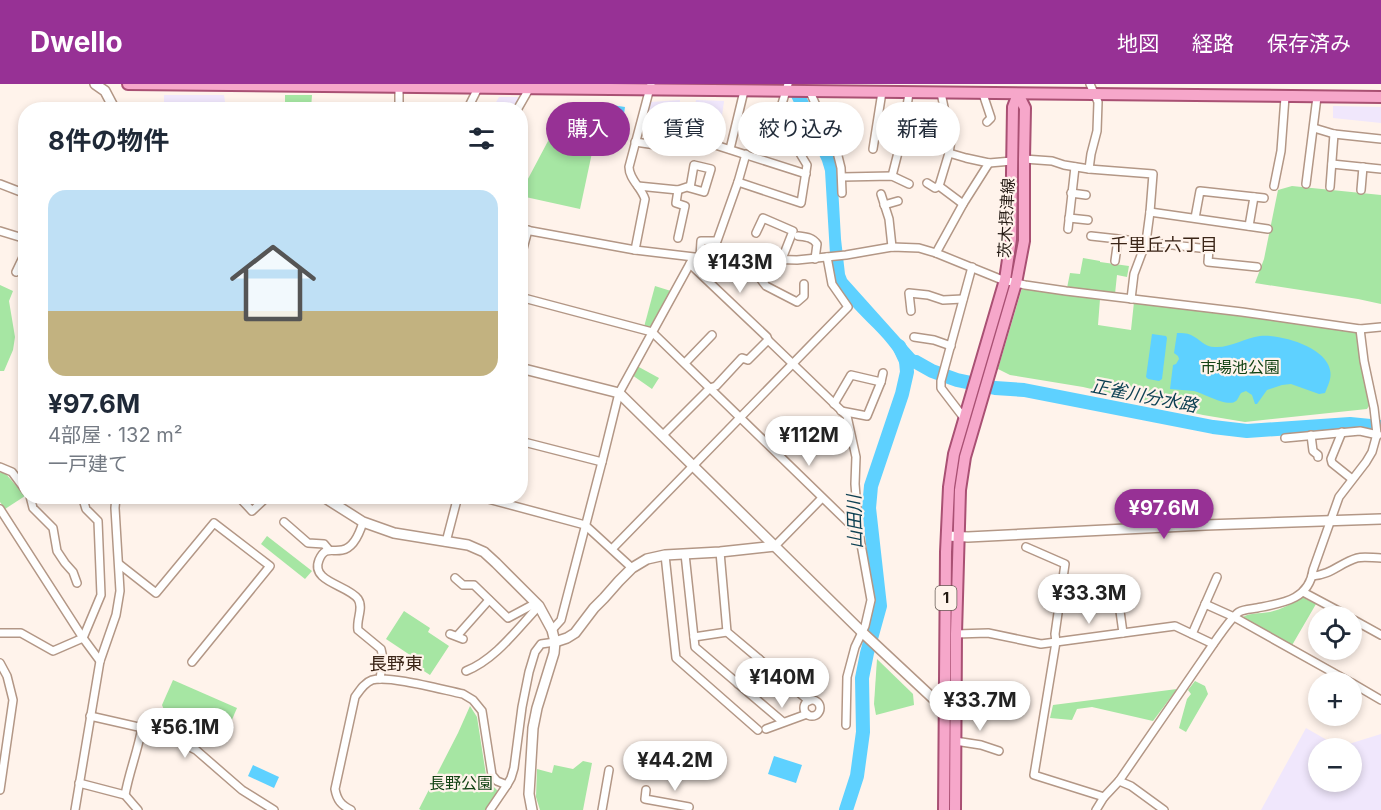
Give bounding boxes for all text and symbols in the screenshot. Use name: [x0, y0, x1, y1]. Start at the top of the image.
text: Dwello: [30, 25, 123, 59]
text: 地図: [1117, 31, 1159, 56]
text: 経路: [1192, 31, 1234, 56]
text: 保存済み: [1267, 31, 1351, 56]
chip: 購入: [546, 102, 630, 156]
chip: 賃貸: [642, 102, 726, 156]
chip: 絞り込み: [738, 102, 864, 156]
chip: 新着: [876, 102, 960, 156]
icon: filters: [465, 122, 498, 155]
text: 8件の物件: [48, 125, 169, 156]
street label: 茨木摂津線: [994, 178, 1018, 258]
icon: home: [219, 229, 327, 337]
district label: 千里丘六丁目: [1110, 234, 1218, 255]
pin: ¥143M: [698, 243, 782, 294]
text: ¥143M: [707, 250, 773, 274]
park label: 市場池公園: [1200, 357, 1280, 377]
water label: 正雀川分水路: [1089, 375, 1201, 417]
text: ¥97.6M: [48, 388, 140, 419]
pin: ¥112M: [767, 416, 851, 467]
text: 4部屋 · 132 m²: [48, 423, 183, 447]
text: ¥112M: [779, 423, 839, 447]
text: 一戸建て: [48, 452, 128, 476]
pin: ¥97.6M: [1115, 489, 1213, 540]
water label: 山田川: [843, 493, 866, 549]
text: ¥97.6M: [1129, 496, 1199, 520]
pin: ¥33.3M: [1040, 574, 1138, 625]
text: ¥33.3M: [1052, 581, 1126, 605]
road number: 1: [936, 586, 956, 610]
map controls: [1308, 606, 1362, 792]
button: locate: [1308, 606, 1362, 660]
district label: 長野東: [369, 653, 423, 674]
pin: ¥140M: [740, 658, 824, 709]
text: ¥140M: [749, 665, 815, 689]
button: +: [1308, 672, 1362, 726]
pin: ¥33.7M: [931, 681, 1029, 732]
text: ¥33.7M: [943, 688, 1017, 712]
pin: ¥56.1M: [136, 708, 234, 759]
text: ¥56.1M: [151, 715, 219, 739]
button: −: [1308, 738, 1362, 792]
pin: ¥44.2M: [626, 741, 724, 792]
text: ¥44.2M: [637, 748, 713, 772]
park label: 長野公園: [429, 773, 493, 793]

